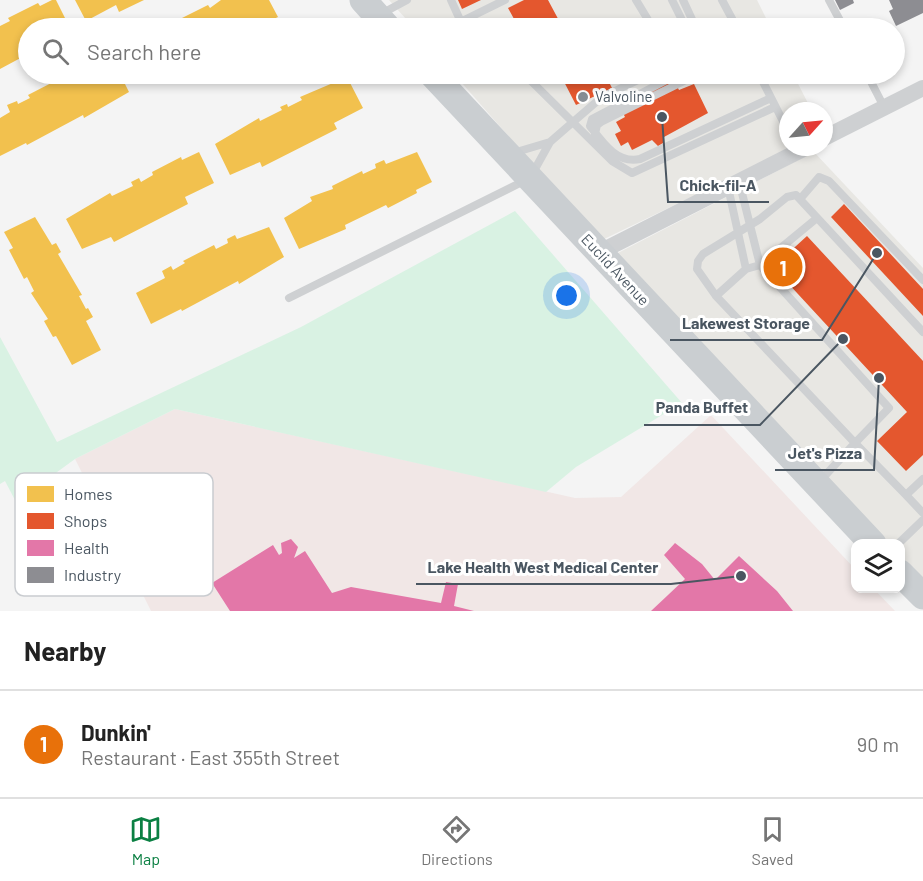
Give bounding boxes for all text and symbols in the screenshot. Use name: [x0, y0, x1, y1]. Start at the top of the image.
search box: [18, 18, 905, 84]
icon: search: [39, 35, 72, 68]
text: Search here: [87, 38, 201, 64]
place label: Valvoline: [595, 87, 653, 105]
marker: Valvoline: [576, 90, 590, 104]
north arrow: [779, 102, 833, 156]
callout: Chick-fil-A: [668, 168, 769, 202]
text: Chick-fil-A: [680, 175, 757, 194]
street label: Euclid Avenue: [578, 230, 653, 309]
pin: 1: [764, 244, 802, 290]
your location: [552, 281, 581, 310]
callout: Lakewest Storage: [670, 306, 822, 340]
text: Lakewest Storage: [682, 313, 810, 332]
callout: Panda Buffet: [644, 391, 760, 425]
text: Panda Buffet: [656, 397, 748, 416]
callout: Jet's Pizza: [775, 436, 874, 470]
text: Jet's Pizza: [788, 443, 862, 462]
legend: [15, 473, 213, 596]
text: Homes: [64, 484, 112, 503]
text: Shops: [64, 511, 107, 530]
text: Health: [64, 538, 109, 557]
map controls: [851, 539, 905, 593]
button: layers: [851, 539, 905, 593]
callout: Lake Health West Medical Center: [416, 550, 671, 584]
text: Lake Health West Medical Center: [428, 557, 658, 576]
text: Industry: [64, 565, 122, 584]
text: Nearby: [24, 635, 106, 666]
text: Dunkin': [81, 719, 151, 745]
text: 1: [40, 732, 47, 756]
text: 90 m: [857, 732, 899, 756]
text: Restaurant · East 355th Street: [81, 745, 340, 769]
tab: Map: [129, 813, 162, 868]
tab: Directions: [421, 813, 493, 868]
tab: Saved: [752, 813, 794, 868]

